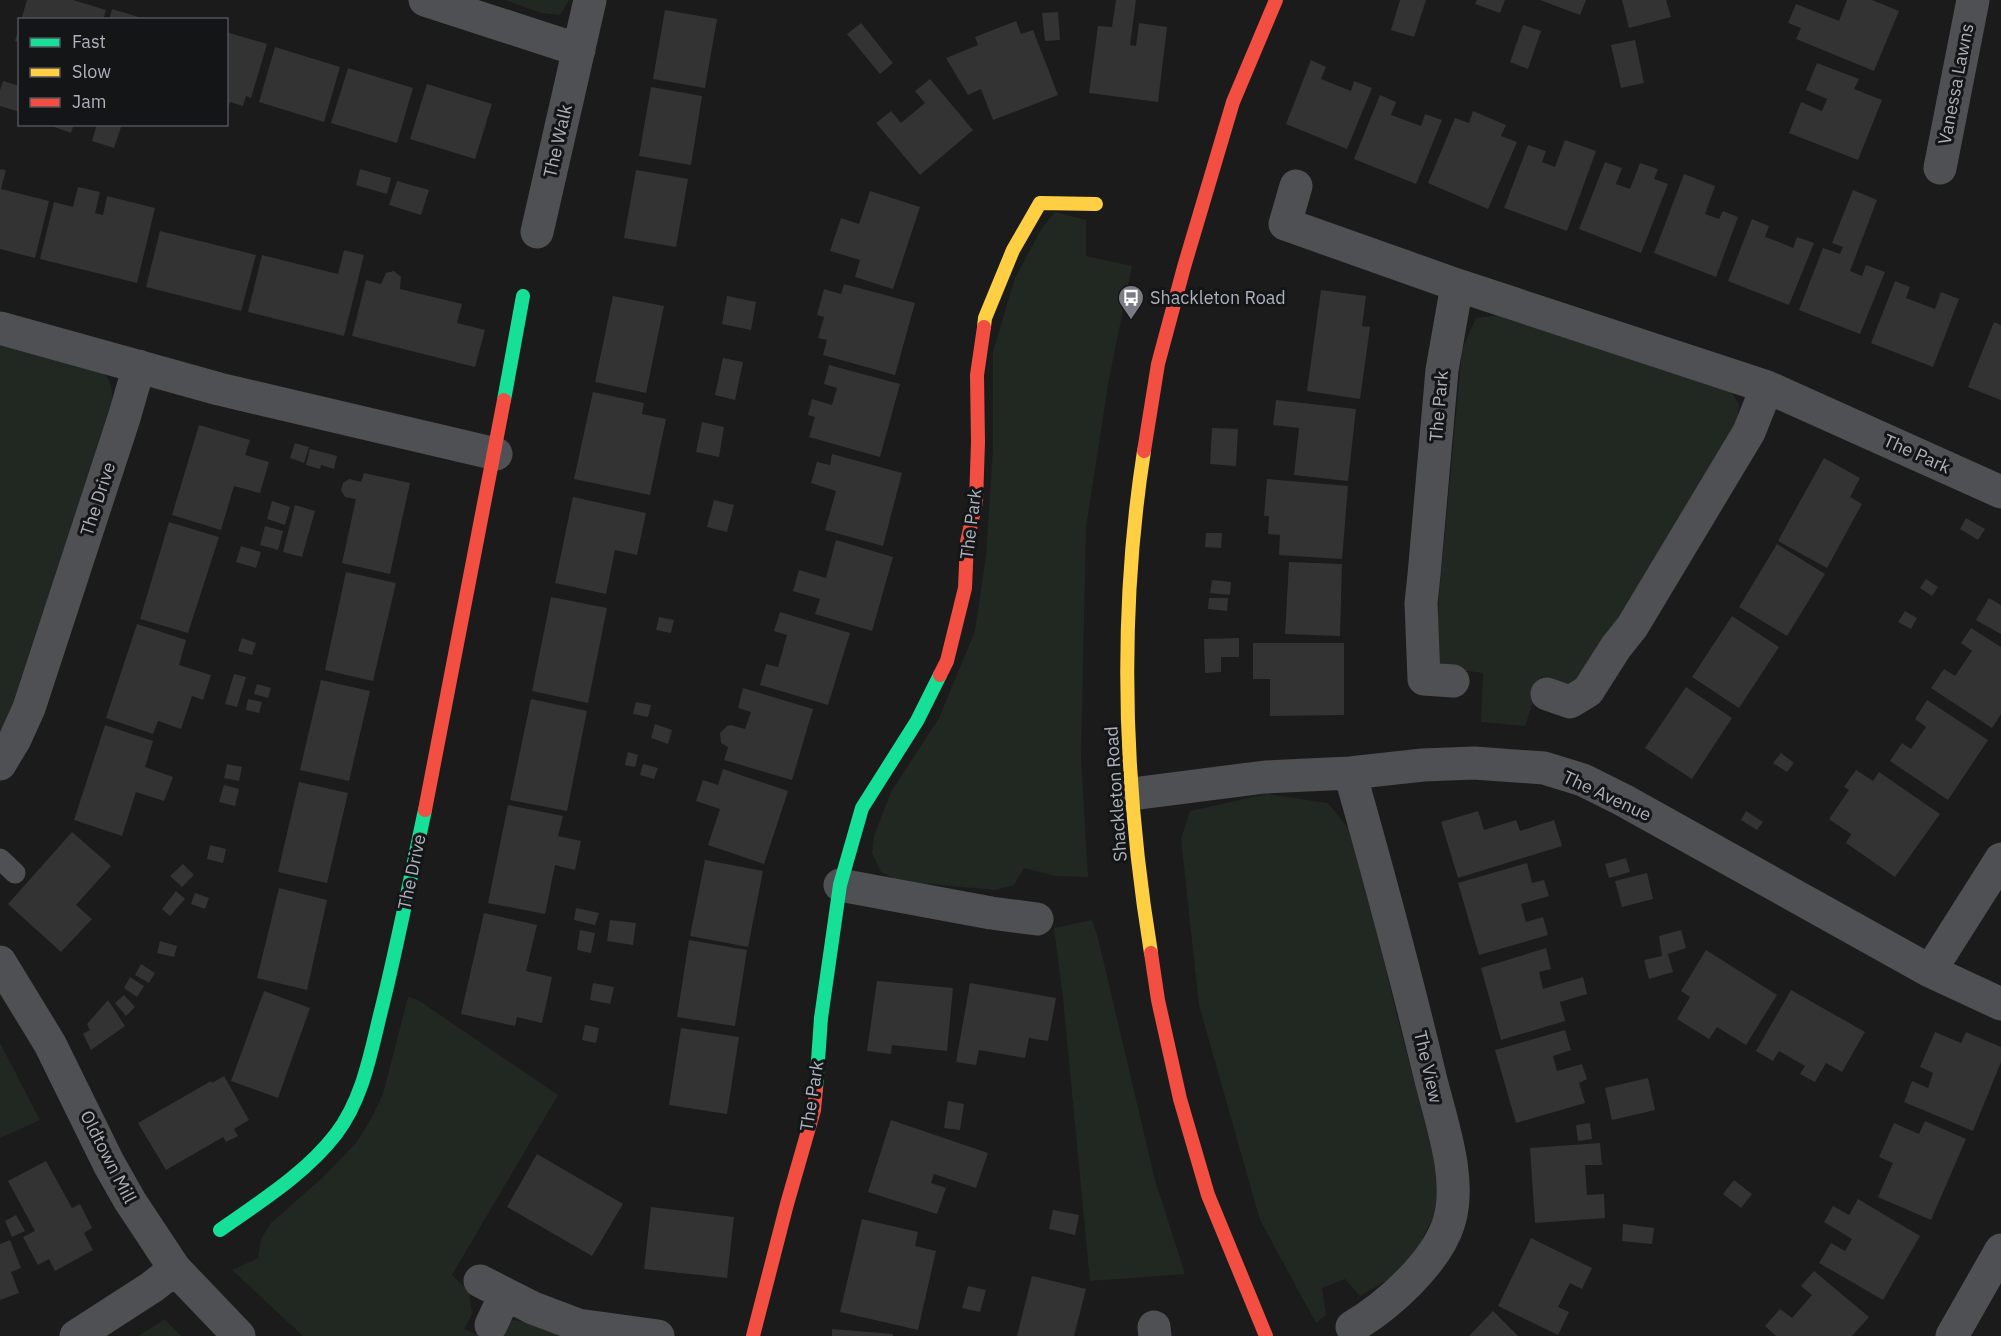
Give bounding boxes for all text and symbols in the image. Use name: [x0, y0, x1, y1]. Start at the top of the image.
legend: [18, 18, 228, 126]
street label: Vanessa Lawns: [1933, 21, 1979, 146]
text: Fast: [72, 30, 106, 53]
text: Slow: [72, 60, 111, 83]
text: Jam: [72, 90, 107, 113]
street label: The Walk: [538, 102, 577, 180]
bus stop icon: Shackleton Road: [1116, 283, 1146, 321]
place label: Shackleton Road: [1150, 286, 1286, 309]
street label: The Park: [1424, 369, 1453, 442]
street label: The Park: [1880, 429, 1955, 479]
street label: The Drive: [75, 459, 120, 539]
street label: The Park: [955, 487, 986, 561]
street label: Shackleton Road: [1099, 725, 1132, 863]
street label: The Avenue: [1559, 765, 1655, 826]
street label: The Drive: [392, 832, 431, 912]
street label: The View: [1409, 1028, 1448, 1106]
street label: The Park: [795, 1059, 829, 1133]
street label: Oldtown Mill: [75, 1106, 142, 1207]

